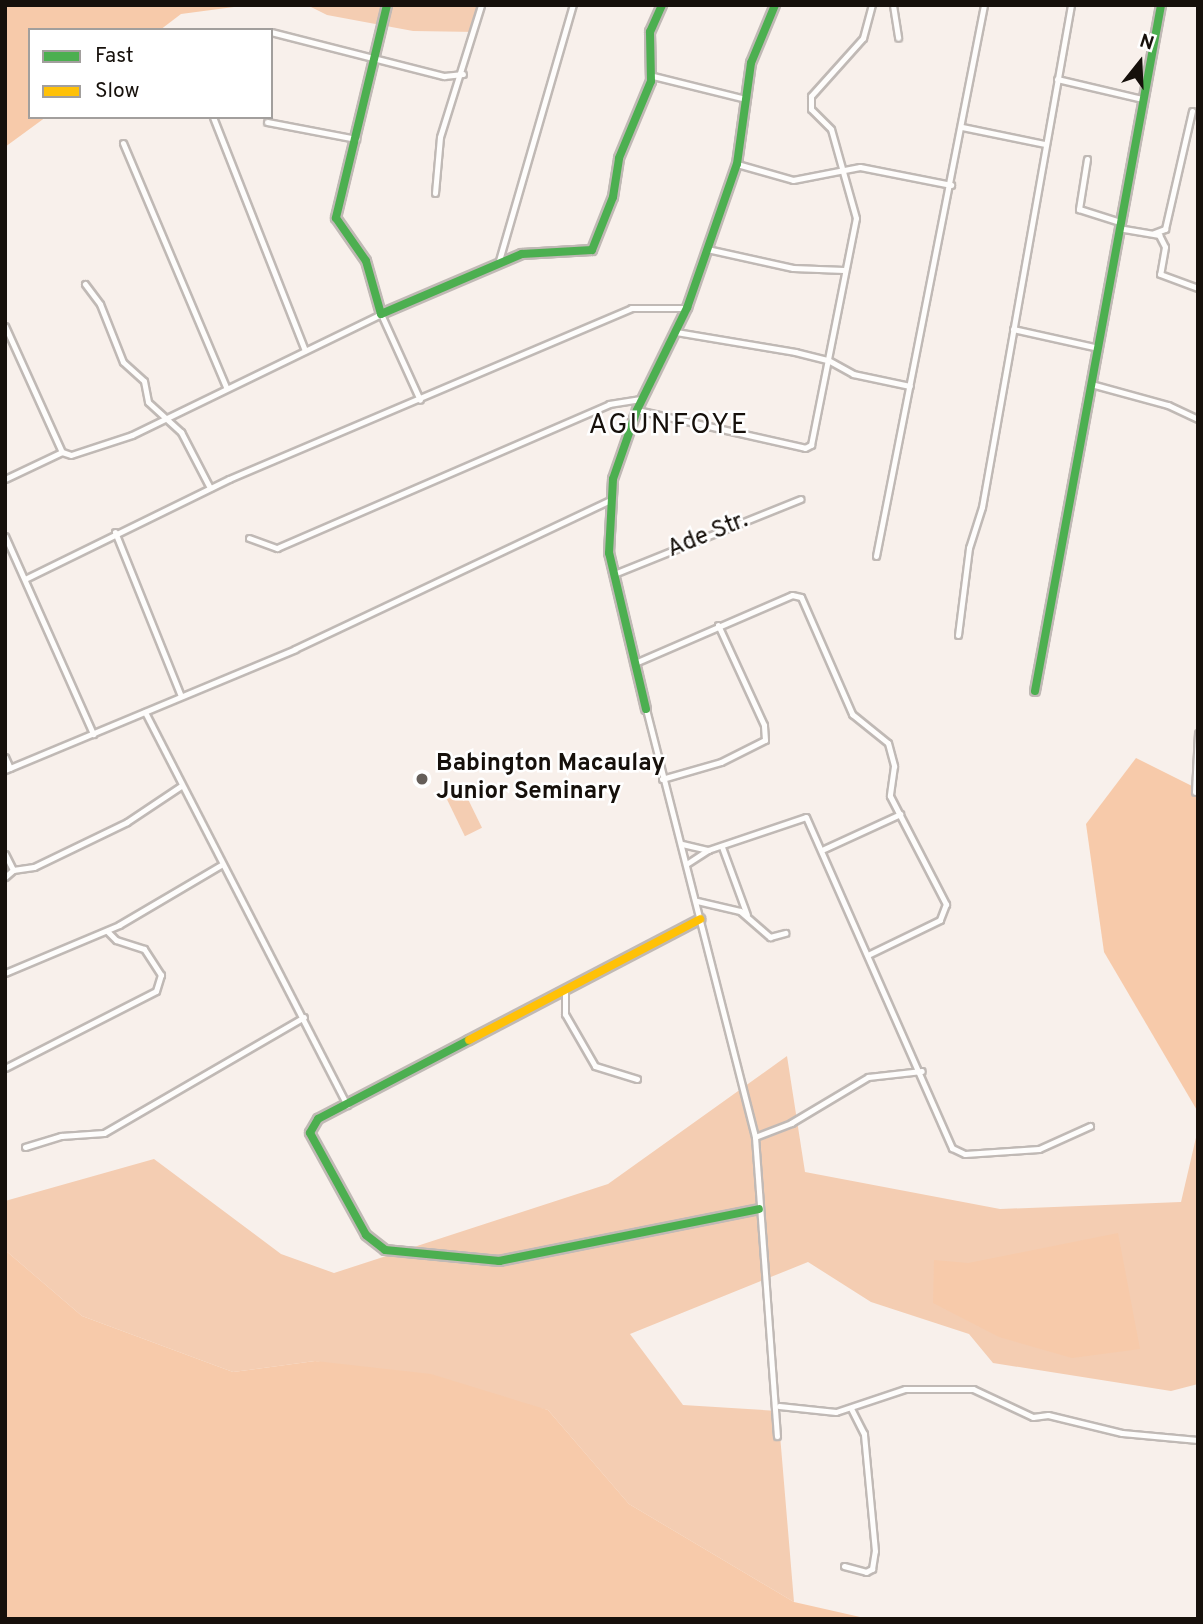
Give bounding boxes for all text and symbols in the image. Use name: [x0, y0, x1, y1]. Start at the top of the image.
legend: [28, 28, 273, 119]
north arrow: [1105, 28, 1175, 98]
text: N: [1136, 30, 1157, 57]
text: Fast: [95, 43, 134, 70]
text: Slow: [95, 78, 140, 105]
district label: AGUNFOYE: [590, 409, 748, 443]
street label: Ade Str.: [663, 507, 753, 565]
place label: Babington Macaulay Junior Seminary: [436, 751, 665, 807]
marker: Babington Macaulay Junior Seminary: [414, 771, 430, 787]

